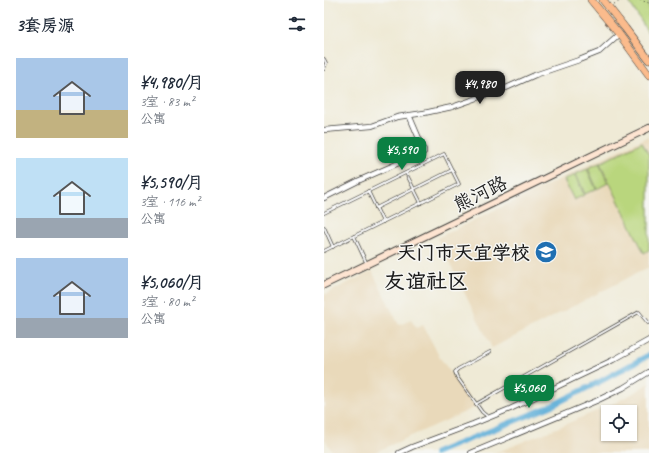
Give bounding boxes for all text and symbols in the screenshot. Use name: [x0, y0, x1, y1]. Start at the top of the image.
icon: filters: [286, 13, 308, 35]
text: 3套房源: [16, 15, 75, 36]
pin: ¥4,980: [447, 71, 513, 105]
text: ¥4,980/月: [140, 72, 204, 93]
icon: home: [48, 74, 96, 122]
text: ¥4,980: [464, 76, 496, 92]
text: 3室 · 83 m²: [140, 94, 194, 110]
text: 公寓: [140, 111, 166, 127]
pin: ¥5,590: [369, 137, 435, 171]
text: ¥5,590: [386, 142, 418, 158]
street label: 熊河路: [450, 171, 511, 217]
text: ¥5,590/月: [140, 172, 203, 193]
icon: home: [48, 174, 96, 222]
text: 3室 · 116 m²: [140, 194, 200, 210]
text: 公寓: [140, 211, 166, 227]
school or university icon: 天门市天宜学校: [533, 239, 559, 265]
place label: 天门市天宜学校: [397, 241, 530, 265]
district label: 友谊社区: [384, 268, 468, 294]
text: ¥5,060/月: [140, 272, 204, 293]
icon: home: [48, 274, 96, 322]
text: 3室 · 80 m²: [140, 294, 194, 310]
text: 公寓: [140, 311, 166, 327]
pin: ¥5,060: [496, 375, 562, 409]
text: ¥5,060: [513, 380, 545, 396]
map controls: [601, 405, 637, 441]
button: locate: [601, 405, 637, 441]

